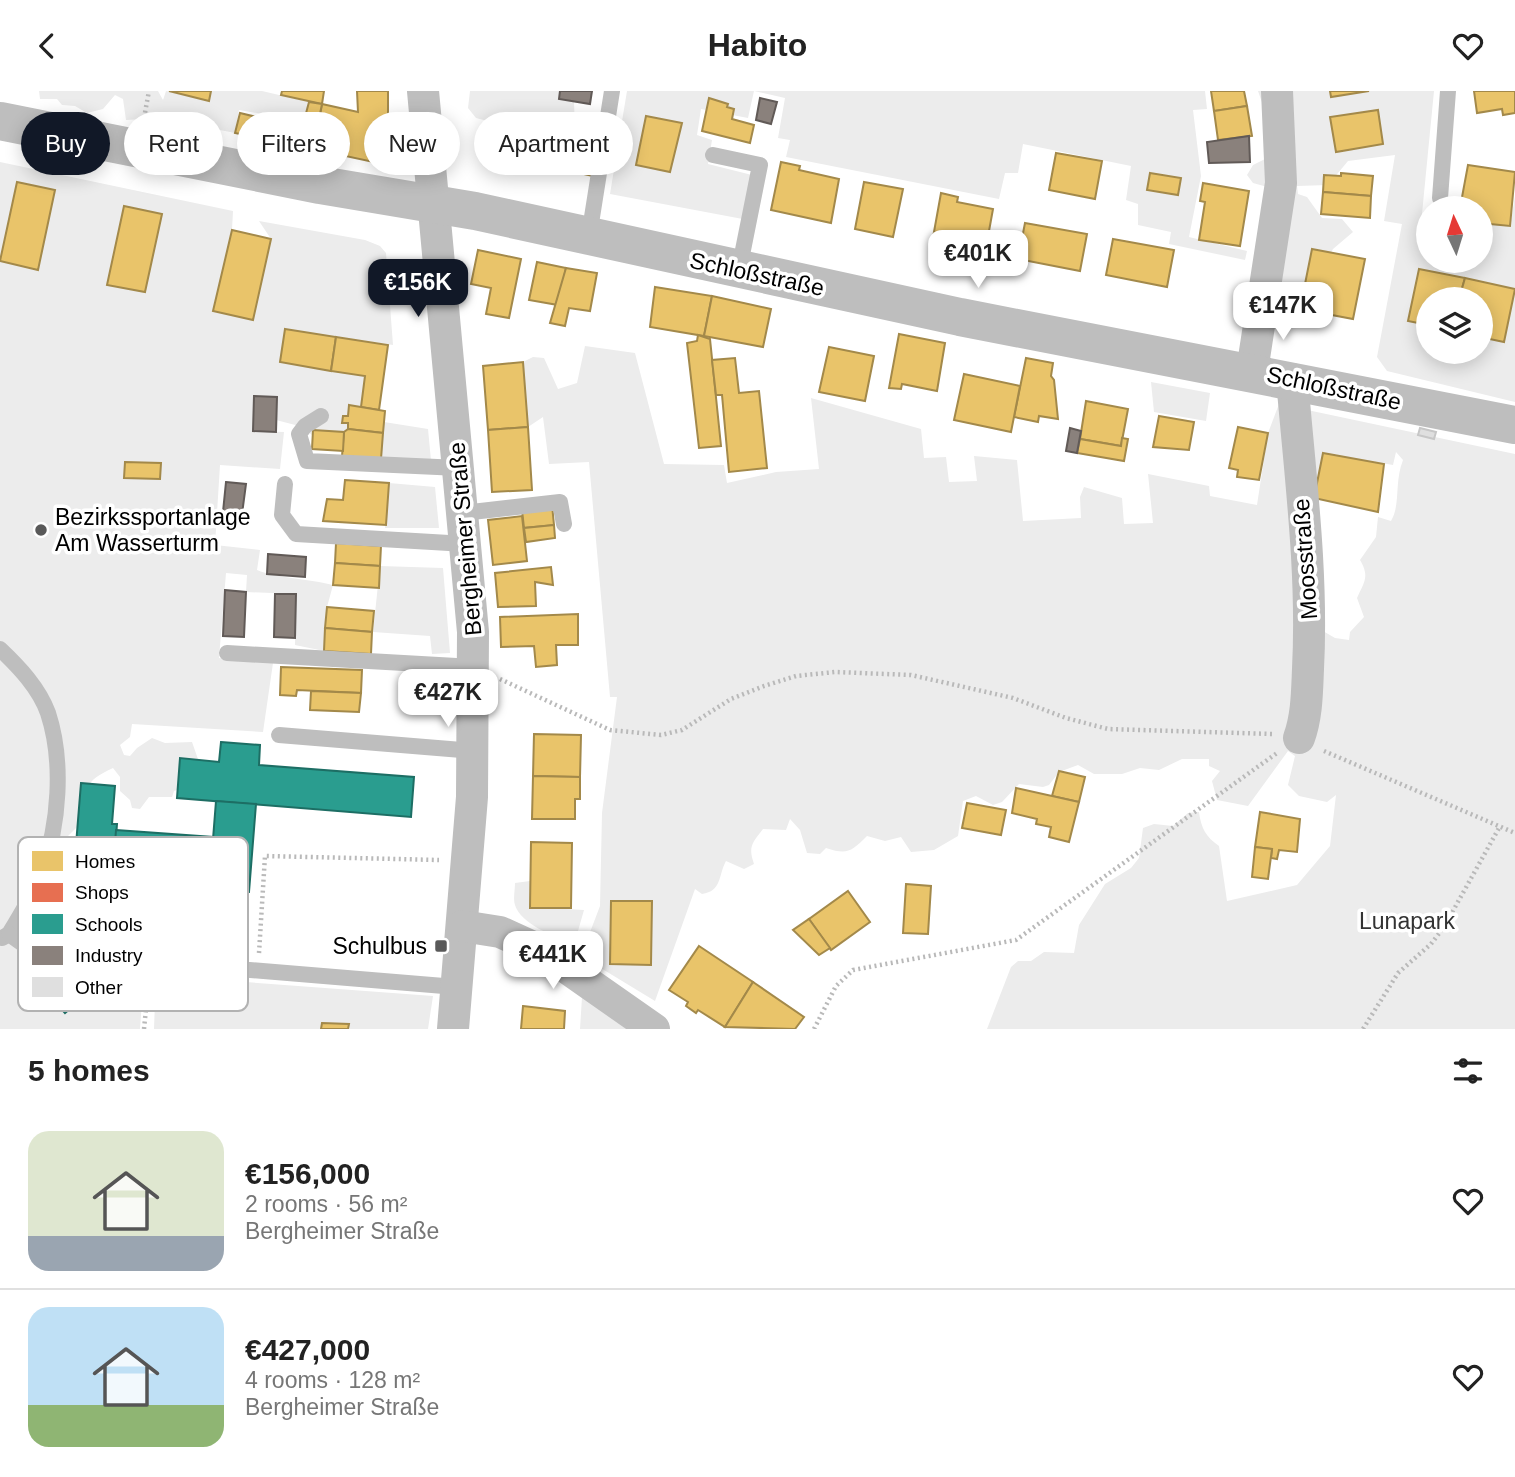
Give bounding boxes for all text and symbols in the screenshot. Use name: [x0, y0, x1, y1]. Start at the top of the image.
icon: back: [28, 27, 66, 65]
text: Habito: [708, 27, 807, 63]
icon: heart: [1449, 27, 1487, 65]
chip: Buy: [21, 112, 110, 175]
chip: Rent: [124, 112, 223, 175]
chip: Filters: [237, 112, 350, 175]
chip: New: [364, 112, 460, 175]
chip: Apartment: [474, 112, 633, 175]
north arrow: [1416, 196, 1493, 273]
map controls: [1416, 196, 1493, 364]
pin: €401K: [929, 231, 1027, 290]
text: €401K: [944, 240, 1012, 266]
street label: Schloßstraße: [687, 247, 827, 301]
pin: €156K: [369, 259, 467, 319]
text: €156K: [384, 269, 452, 295]
pin: €147K: [1234, 282, 1332, 342]
button: layers: [1416, 287, 1493, 364]
text: €147K: [1249, 292, 1317, 318]
street label: Schloßstraße: [1264, 361, 1404, 415]
street label: Bergheimer Straße: [444, 441, 486, 637]
street label: Moosstraße: [1288, 498, 1322, 620]
place label: Bezirkssportanlage Am Wasserturm: [55, 504, 251, 556]
marker: Bezirkssportanlage Am Wasserturm: [33, 522, 49, 538]
pin: €427K: [399, 669, 497, 729]
text: €427K: [414, 679, 482, 705]
legend: [18, 837, 248, 1011]
text: Homes: [75, 851, 135, 872]
text: Shops: [75, 882, 129, 903]
park label: Lunapark: [1359, 908, 1455, 934]
text: Schools: [75, 914, 143, 935]
pin: €441K: [504, 932, 602, 991]
place label: Schulbus: [332, 933, 427, 959]
marker: Schulbus: [433, 938, 449, 954]
text: €441K: [519, 941, 587, 967]
text: Industry: [75, 945, 143, 966]
text: Other: [75, 977, 123, 998]
icon: filters: [1449, 1052, 1487, 1090]
text: 5 homes: [28, 1054, 150, 1087]
text: €156,000: [245, 1157, 370, 1190]
icon: home: [84, 1159, 168, 1243]
icon: heart: [1449, 1182, 1487, 1220]
text: 2 rooms · 56 m²: [245, 1191, 407, 1217]
text: Bergheimer Straße: [245, 1218, 439, 1244]
text: €427,000: [245, 1333, 370, 1366]
icon: home: [84, 1335, 168, 1419]
icon: heart: [1449, 1358, 1487, 1396]
text: 4 rooms · 128 m²: [245, 1367, 420, 1393]
text: Bergheimer Straße: [245, 1394, 439, 1420]

